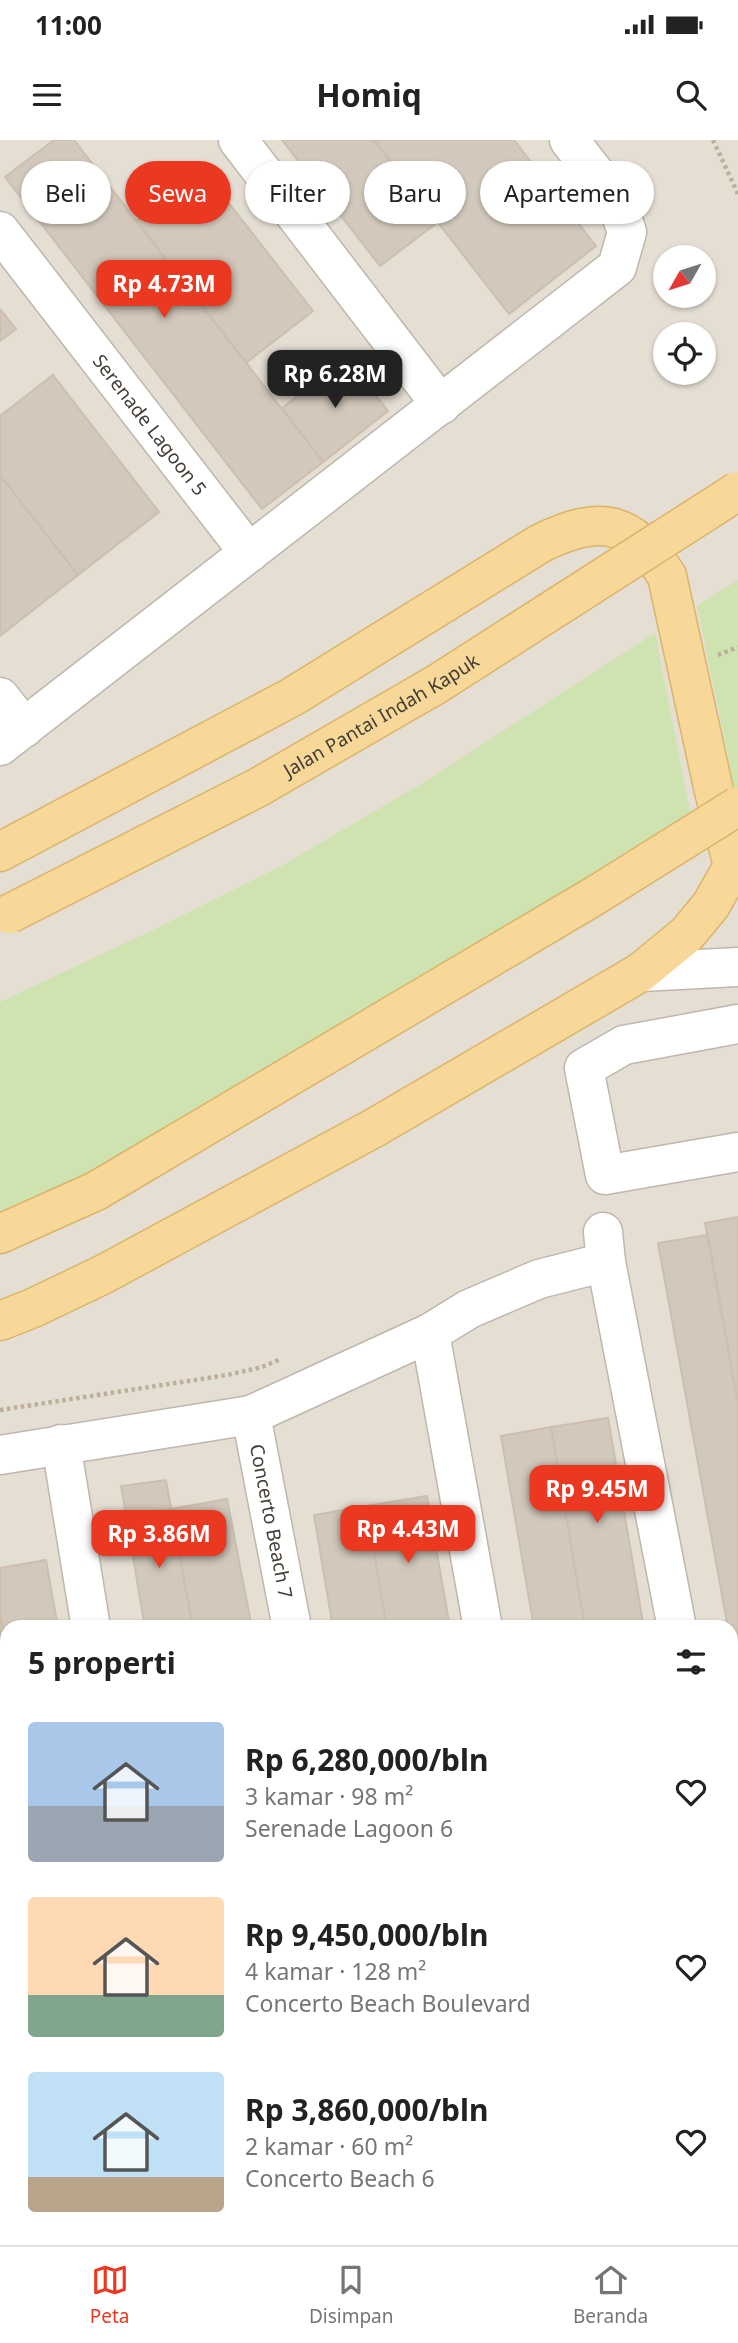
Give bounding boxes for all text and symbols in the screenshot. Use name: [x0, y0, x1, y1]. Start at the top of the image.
text: 11:00: [35, 7, 102, 43]
text: Homiq: [316, 73, 422, 116]
icon: menu: [28, 76, 66, 114]
icon: search: [672, 76, 710, 114]
chip: Beli: [21, 161, 111, 224]
chip: Sewa: [125, 161, 231, 224]
chip: Filter: [245, 161, 350, 224]
chip: Baru: [364, 161, 466, 224]
chip: Apartemen: [480, 161, 654, 224]
north arrow: [653, 245, 716, 308]
map controls: [653, 245, 716, 385]
pin: Rp 4.73M: [92, 260, 236, 320]
text: Rp 4.73M: [112, 267, 216, 299]
button: locate: [653, 322, 716, 385]
street label: Serenade Lagoon 5: [87, 349, 213, 501]
pin: Rp 6.28M: [263, 350, 407, 410]
text: Rp 6.28M: [283, 357, 387, 389]
street label: Jalan Pantai Indah Kapuk: [277, 648, 484, 784]
street label: Concerto Beach 7: [244, 1442, 299, 1600]
pin: Rp 9.45M: [525, 1466, 669, 1525]
text: Rp 9.45M: [545, 1472, 649, 1504]
pin: Rp 4.43M: [336, 1506, 480, 1565]
pin: Rp 3.86M: [87, 1510, 231, 1570]
text: Rp 4.43M: [356, 1512, 460, 1544]
text: Rp 3.86M: [107, 1517, 211, 1549]
text: 5 properti: [28, 1642, 176, 1683]
icon: filters: [672, 1643, 710, 1681]
text: Rp 6,280,000/bln: [245, 1739, 489, 1780]
icon: home: [84, 1750, 168, 1834]
icon: heart: [672, 1773, 710, 1811]
text: 3 kamar · 98 m²: [245, 1780, 413, 1812]
text: Serenade Lagoon 6: [245, 1812, 453, 1844]
text: Rp 9,450,000/bln: [245, 1914, 489, 1955]
icon: home: [84, 1925, 168, 2009]
icon: heart: [672, 1948, 710, 1986]
text: 4 kamar · 128 m²: [245, 1955, 426, 1987]
text: Concerto Beach Boulevard: [245, 1987, 531, 2019]
text: Rp 3,860,000/bln: [245, 2089, 489, 2130]
icon: home: [84, 2100, 168, 2184]
icon: heart: [672, 2123, 710, 2161]
text: 2 kamar · 60 m²: [245, 2130, 413, 2162]
text: Concerto Beach 6: [245, 2162, 435, 2194]
tab: Peta: [90, 2261, 129, 2329]
tab: Disimpan: [309, 2261, 394, 2329]
tab: Beranda: [573, 2261, 648, 2329]

